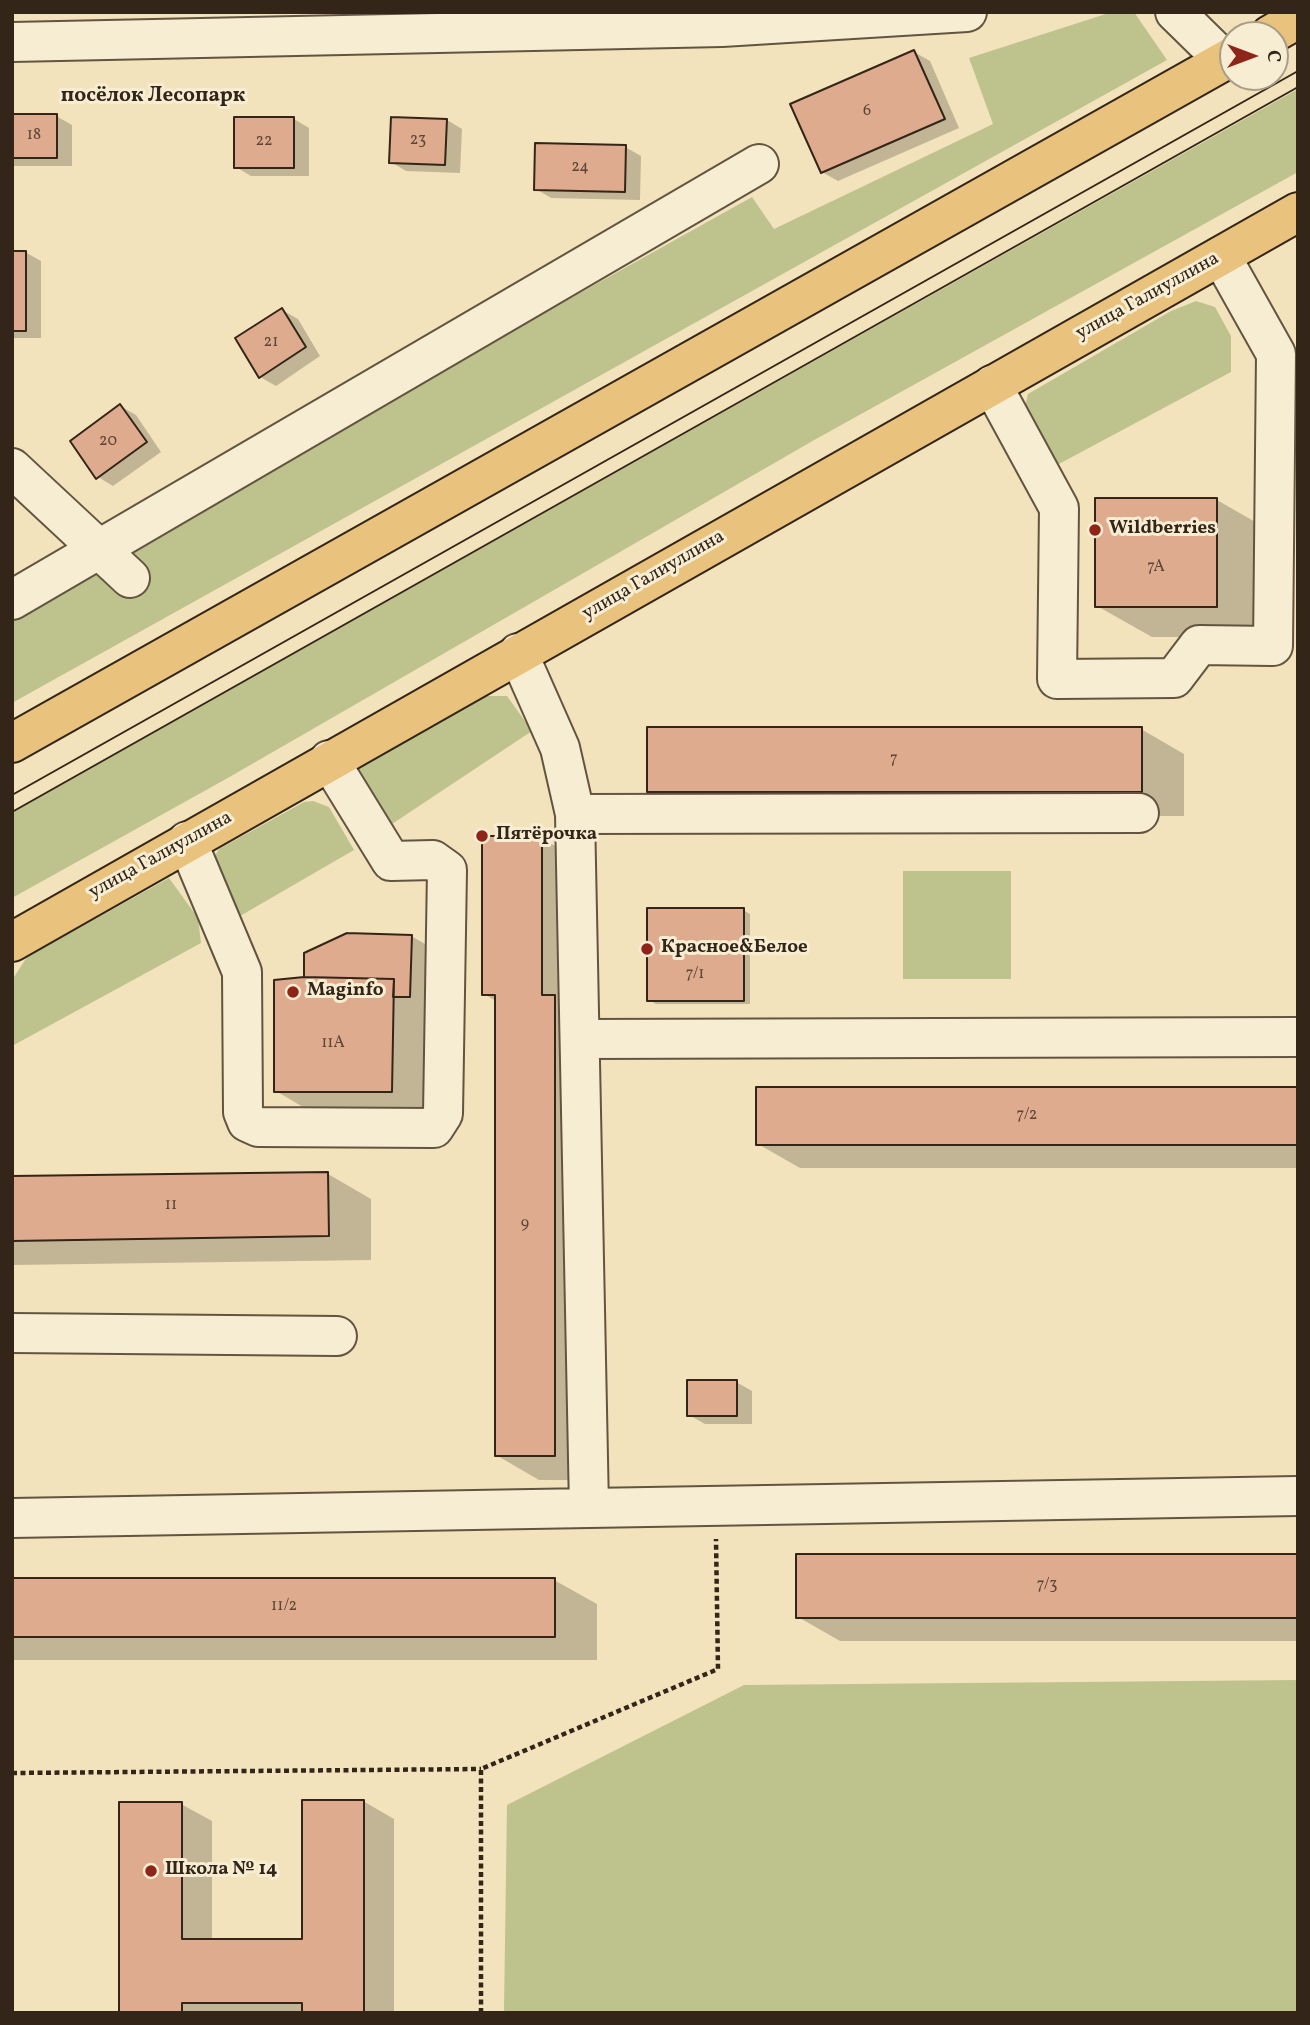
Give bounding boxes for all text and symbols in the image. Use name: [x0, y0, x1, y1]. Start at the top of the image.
north arrow: [1219, 21, 1289, 91]
text: С: [1260, 50, 1286, 62]
district label: посёлок Лесопарк: [61, 84, 245, 110]
house number: 6: [863, 102, 871, 122]
house number: 18: [27, 126, 41, 146]
house number: 23: [410, 131, 426, 151]
house number: 22: [255, 132, 273, 152]
house number: 24: [571, 158, 589, 178]
street label: улица Галиуллина: [1072, 248, 1224, 346]
house number: 21: [264, 333, 278, 353]
house number: 20: [99, 432, 117, 452]
place label: Wildberries: [1109, 519, 1216, 541]
marker: Wildberries: [1087, 522, 1103, 538]
street label: улица Галиуллина: [579, 526, 729, 626]
house number: 7А: [1147, 558, 1165, 578]
house number: 7: [890, 750, 898, 770]
street label: улица Галиуллина: [85, 807, 237, 905]
place label: Пятёрочка: [496, 825, 597, 847]
marker: Пятёрочка: [474, 828, 490, 844]
place label: Красное&Белое: [661, 938, 808, 960]
marker: Красное&Белое: [639, 941, 655, 957]
house number: 7/1: [686, 965, 704, 985]
place label: Maginfo: [307, 981, 384, 1003]
marker: Maginfo: [285, 984, 301, 1000]
house number: 11А: [321, 1034, 345, 1054]
house number: 7/2: [1017, 1106, 1037, 1126]
house number: 11: [165, 1196, 177, 1216]
house number: 9: [521, 1215, 529, 1235]
house number: 7/3: [1037, 1576, 1057, 1596]
house number: 11/2: [271, 1597, 297, 1617]
place label: Школа № 14: [165, 1860, 278, 1882]
marker: Школа № 14: [143, 1863, 159, 1879]

